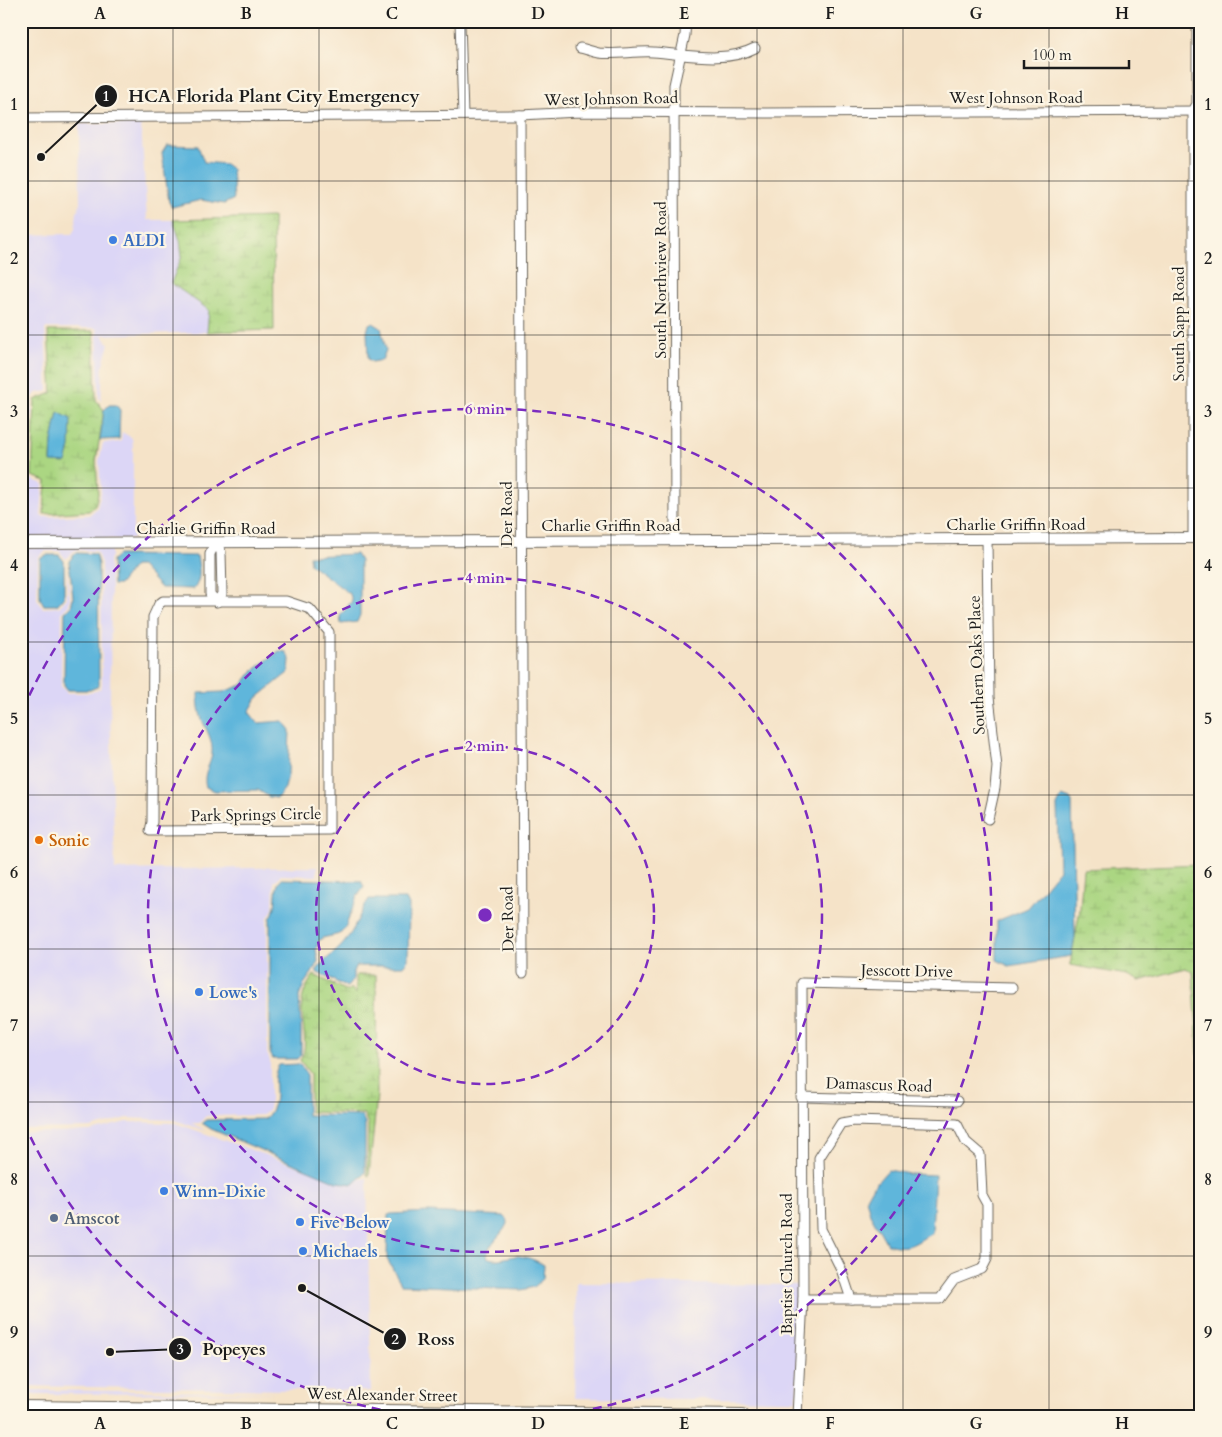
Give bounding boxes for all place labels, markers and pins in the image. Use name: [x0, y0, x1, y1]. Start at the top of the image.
callout: HCA Florida Plant City Emergency: [93, 79, 430, 112]
place label: ALDI: [123, 230, 165, 252]
marker: ALDI: [107, 234, 119, 246]
place label: Sonic: [49, 830, 89, 852]
marker: Sonic: [33, 834, 45, 846]
centre of rings: [476, 906, 494, 924]
place label: Lowe's: [209, 982, 257, 1004]
marker: Lowe's: [193, 986, 205, 998]
place label: Winn-Dixie: [173, 1181, 266, 1203]
marker: Winn-Dixie: [158, 1185, 170, 1197]
place label: Amscot: [64, 1208, 120, 1230]
marker: Amscot: [48, 1212, 60, 1224]
place label: Five Below: [310, 1212, 390, 1234]
marker: Five Below: [294, 1216, 306, 1228]
place label: Michaels: [313, 1241, 378, 1263]
marker: Michaels: [297, 1245, 309, 1257]
callout: Ross: [382, 1323, 464, 1356]
callout: Popeyes: [168, 1332, 276, 1365]

